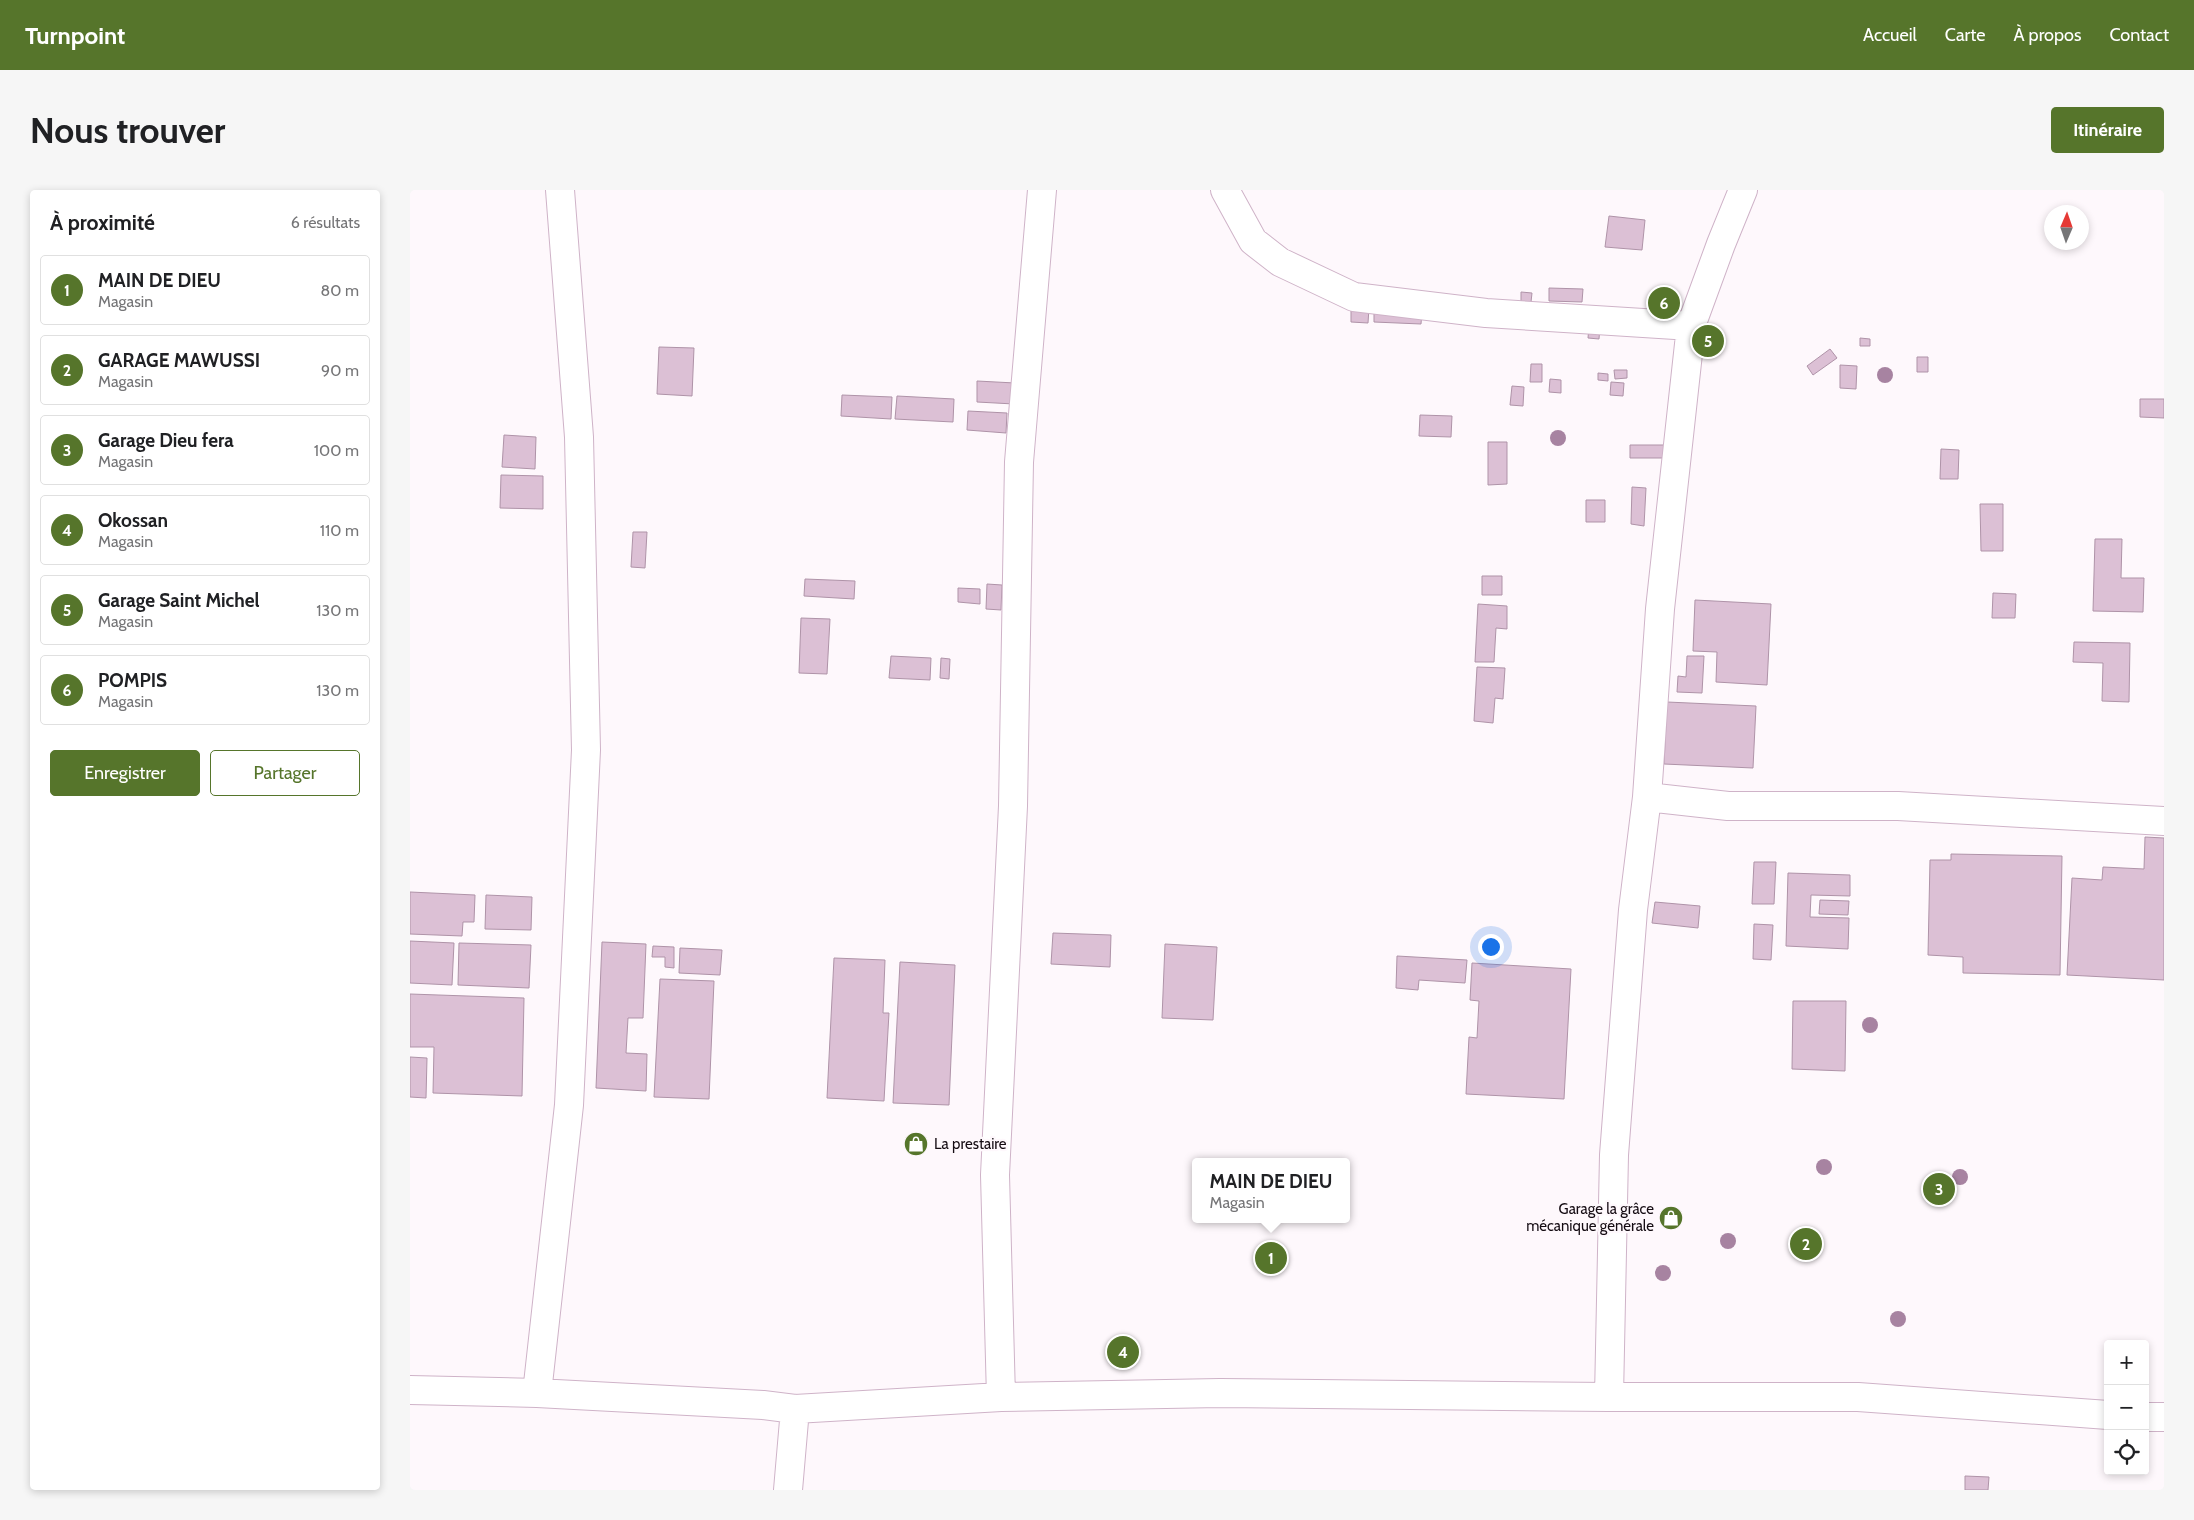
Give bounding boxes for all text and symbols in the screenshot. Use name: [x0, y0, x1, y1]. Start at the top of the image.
text: Turnpoint: [25, 21, 125, 50]
text: Accueil: [1863, 24, 1917, 46]
text: Carte: [1945, 24, 1985, 46]
text: À propos: [2013, 24, 2081, 46]
text: Contact: [2109, 24, 2169, 46]
button: Itinéraire: [2051, 107, 2164, 153]
text: Nous trouver: [30, 109, 225, 152]
north arrow: [2044, 205, 2089, 250]
text: À proximité: [50, 210, 155, 235]
text: 6 résultats: [291, 213, 360, 232]
text: MAIN DE DIEU: [98, 269, 221, 292]
text: 1: [64, 281, 70, 300]
text: 80 m: [321, 281, 359, 300]
pin: 6: [1648, 284, 1680, 322]
text: Magasin: [98, 292, 153, 311]
pin: 5: [1692, 322, 1724, 360]
text: GARAGE MAWUSSI: [98, 349, 260, 372]
text: 2: [63, 361, 71, 380]
text: 90 m: [321, 361, 359, 380]
text: Magasin: [98, 372, 153, 391]
text: Garage Dieu fera: [98, 429, 234, 452]
text: 3: [63, 441, 71, 460]
text: 100 m: [314, 441, 359, 460]
text: Magasin: [98, 452, 153, 471]
text: Okossan: [98, 509, 168, 532]
text: 4: [62, 521, 72, 540]
text: 110 m: [320, 521, 359, 540]
text: Magasin: [98, 532, 153, 551]
text: Garage Saint Michel: [98, 589, 260, 612]
text: 5: [63, 601, 71, 620]
text: 130 m: [316, 601, 359, 620]
text: Magasin: [98, 612, 153, 631]
text: POMPIS: [98, 669, 167, 692]
text: 6: [63, 681, 72, 700]
text: 130 m: [316, 681, 359, 700]
text: Magasin: [98, 692, 153, 711]
button: Enregistrer: [50, 750, 200, 796]
button: Partager: [210, 750, 360, 796]
your location: [1478, 934, 1504, 960]
shop icon: La prestaire: [903, 1131, 929, 1157]
place label: La prestaire: [934, 1135, 1007, 1153]
popup: [1192, 1158, 1350, 1223]
text: MAIN DE DIEU: [1210, 1170, 1333, 1193]
pin: 3: [1923, 1170, 1955, 1208]
text: Magasin: [1210, 1193, 1265, 1212]
place label: Garage la grâce mécanique générale: [1526, 1200, 1654, 1235]
shop icon: Garage la grâce mécanique générale: [1658, 1205, 1684, 1231]
pin: 2: [1790, 1225, 1822, 1263]
pin: 1: [1255, 1239, 1287, 1277]
pin: 4: [1107, 1333, 1139, 1371]
map controls: [2104, 1340, 2149, 1475]
button: +: [2104, 1340, 2149, 1385]
button: −: [2104, 1385, 2149, 1430]
button: locate: [2104, 1430, 2149, 1475]

